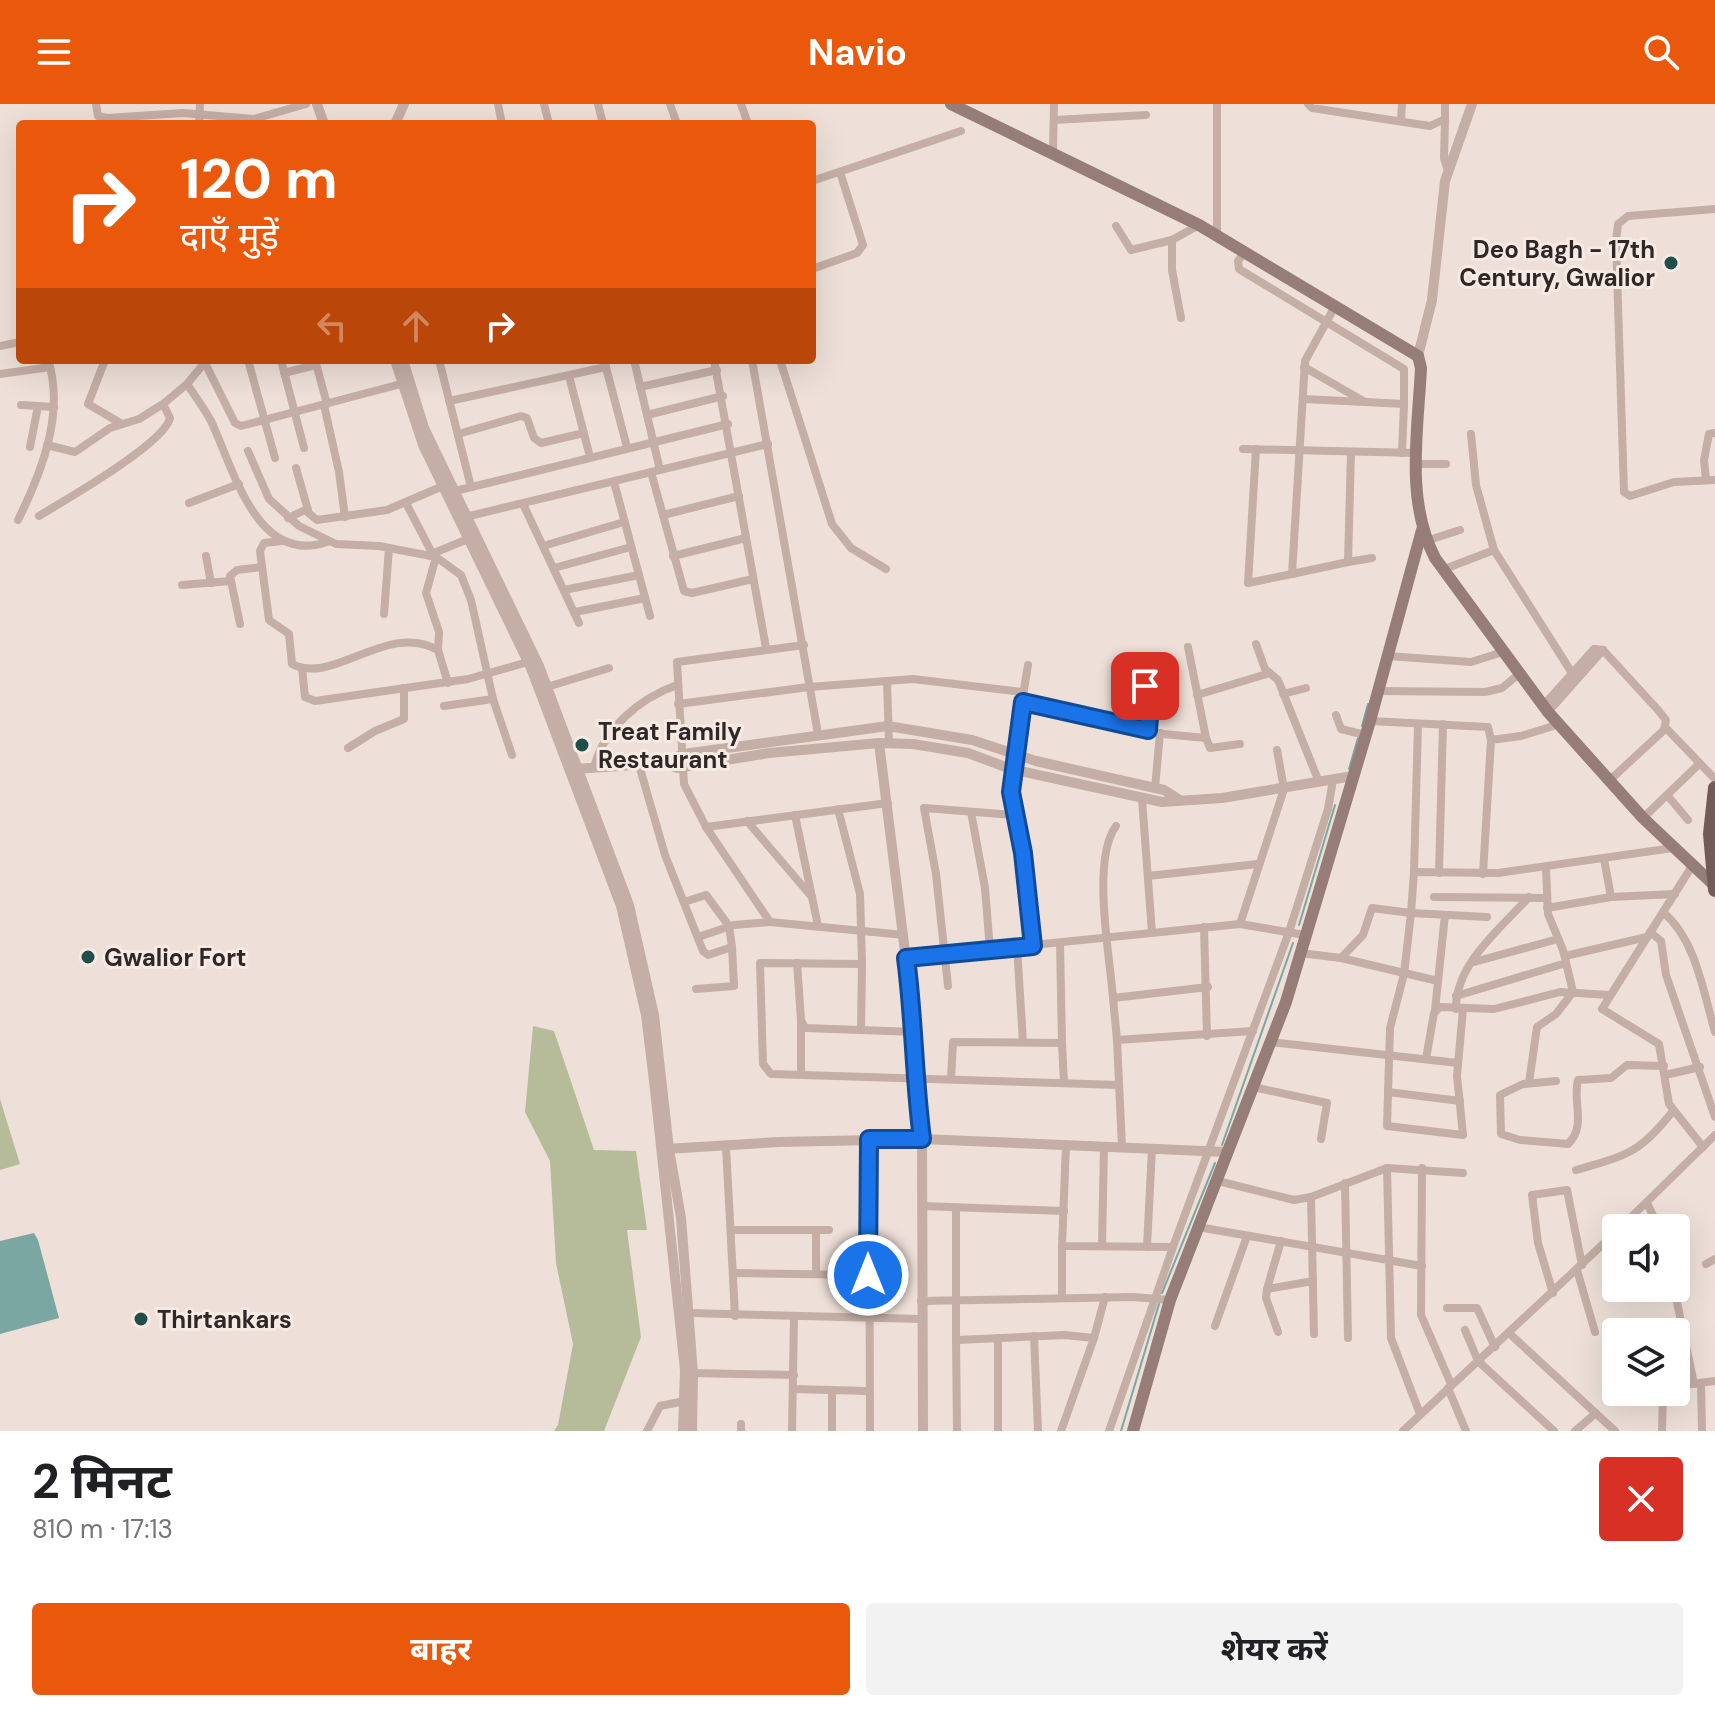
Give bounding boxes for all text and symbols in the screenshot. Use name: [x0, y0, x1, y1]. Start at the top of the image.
text: Navio: [808, 29, 907, 76]
icon: menu: [32, 30, 76, 74]
icon: search: [1639, 30, 1683, 74]
text: 120 m: [180, 142, 338, 215]
icon: right: [48, 152, 152, 256]
text: दाएँ मुड़ें: [180, 213, 279, 260]
place label: Deo Bagh - 17th Century, Gwalior: [1459, 234, 1655, 293]
marker: Deo Bagh - 17th Century, Gwalior: [1662, 254, 1680, 272]
icon: left: [310, 304, 354, 348]
icon: ahead: [394, 304, 438, 348]
icon: right: [478, 304, 522, 348]
pin: [1111, 652, 1179, 720]
icon: arrive: [1123, 664, 1167, 708]
place label: Treat Family Restaurant: [598, 716, 742, 775]
marker: Treat Family Restaurant: [573, 736, 591, 754]
place label: Gwalior Fort: [104, 942, 246, 973]
marker: Gwalior Fort: [79, 948, 97, 966]
map controls: [1602, 1214, 1690, 1406]
button: sound: [1602, 1214, 1690, 1302]
position arrow: [826, 1233, 910, 1317]
place label: Thirtankars: [157, 1304, 292, 1335]
marker: Thirtankars: [132, 1310, 150, 1328]
button: layers: [1602, 1318, 1690, 1406]
text: 2 मिनट: [32, 1450, 172, 1513]
button: close: [1599, 1457, 1683, 1541]
text: 810 m · 17:13: [32, 1512, 173, 1546]
button: बाहर: [32, 1603, 850, 1695]
button: शेयर करें: [866, 1603, 1683, 1695]

